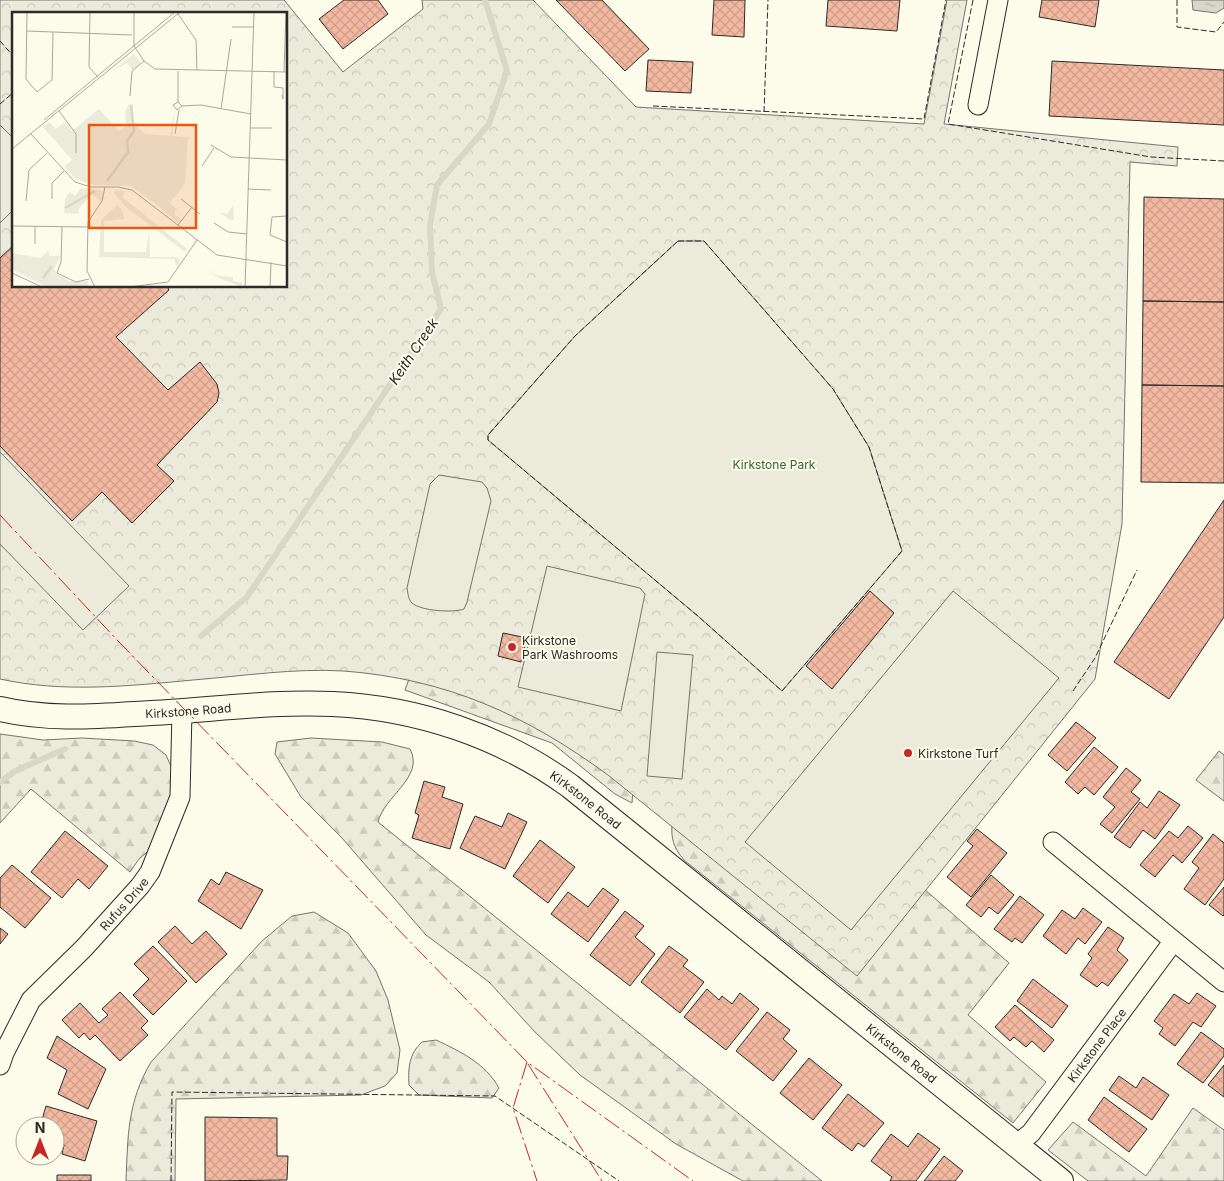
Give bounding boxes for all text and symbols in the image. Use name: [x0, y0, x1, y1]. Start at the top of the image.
inset map: [12, 12, 288, 288]
water label: Keith Creek: [385, 314, 442, 387]
park label: Kirkstone Park: [733, 457, 816, 472]
place label: Kirkstone Park Washrooms: [522, 633, 618, 662]
marker: Kirkstone Park Washrooms: [506, 641, 518, 653]
street label: Kirkstone Road: [145, 700, 232, 721]
place label: Kirkstone Turf: [918, 746, 999, 761]
marker: Kirkstone Turf: [902, 747, 914, 759]
street label: Kirkstone Road: [547, 767, 624, 832]
street label: Rufus Drive: [96, 874, 151, 933]
street label: Kirkstone Place: [1064, 1005, 1129, 1085]
street label: Kirkstone Road: [863, 1020, 940, 1086]
north arrow: [15, 1116, 65, 1166]
text: N: [35, 1119, 45, 1136]

